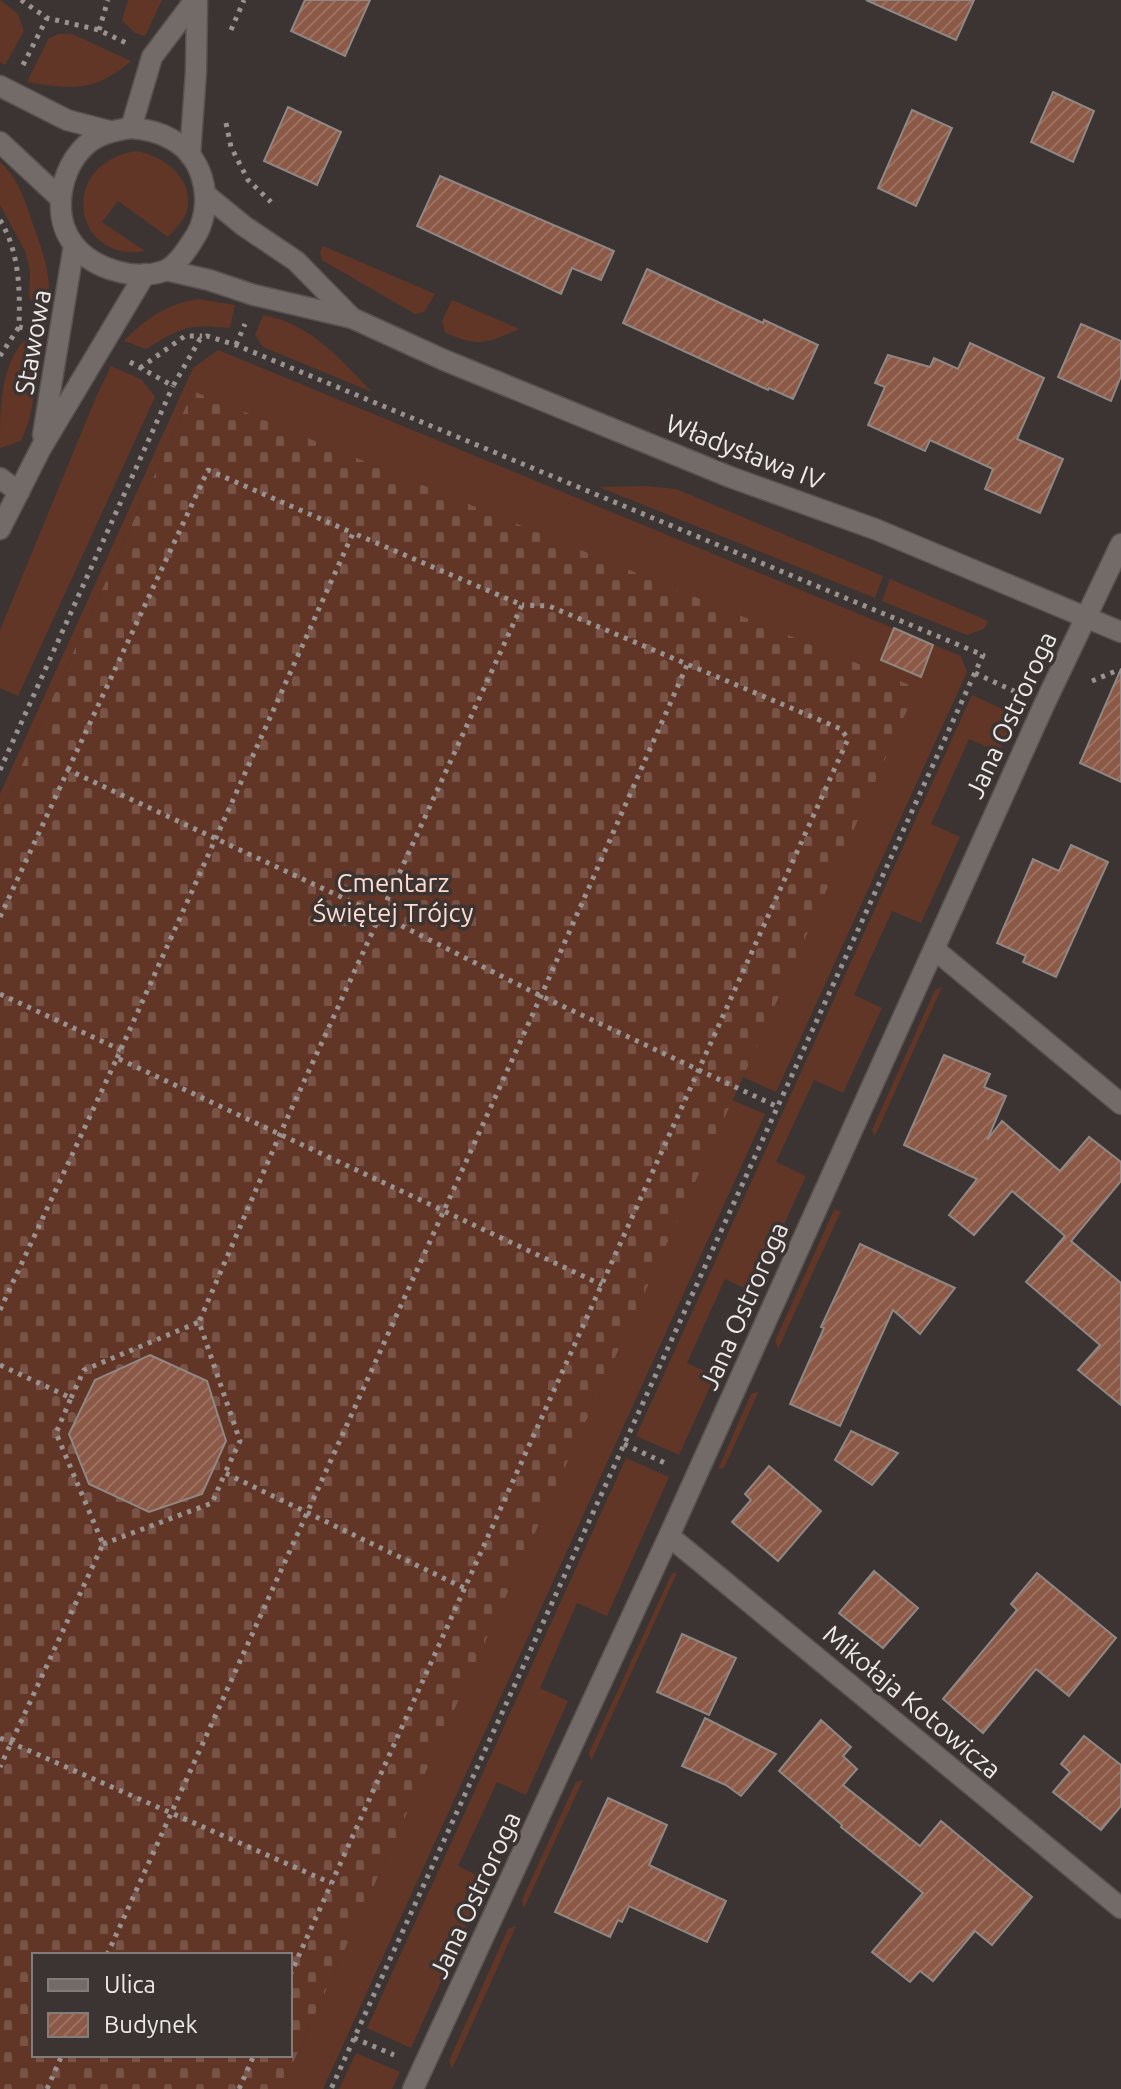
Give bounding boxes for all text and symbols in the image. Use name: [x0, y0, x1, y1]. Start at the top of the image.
street label: Stawowa: [9, 287, 56, 397]
street label: Władysława IV: [662, 408, 828, 495]
street label: Jana Ostroroga: [959, 627, 1062, 803]
park label: Cmentarz Świętej Trójcy: [312, 868, 474, 927]
street label: Jana Ostroroga: [694, 1218, 793, 1394]
street label: Mikołaja Kotowicza: [818, 1619, 1007, 1784]
street label: Jana Ostroroga: [423, 1807, 526, 1983]
legend: [32, 1953, 292, 2057]
text: Ulica: [104, 1971, 156, 1998]
text: Budynek: [104, 2011, 198, 2038]

